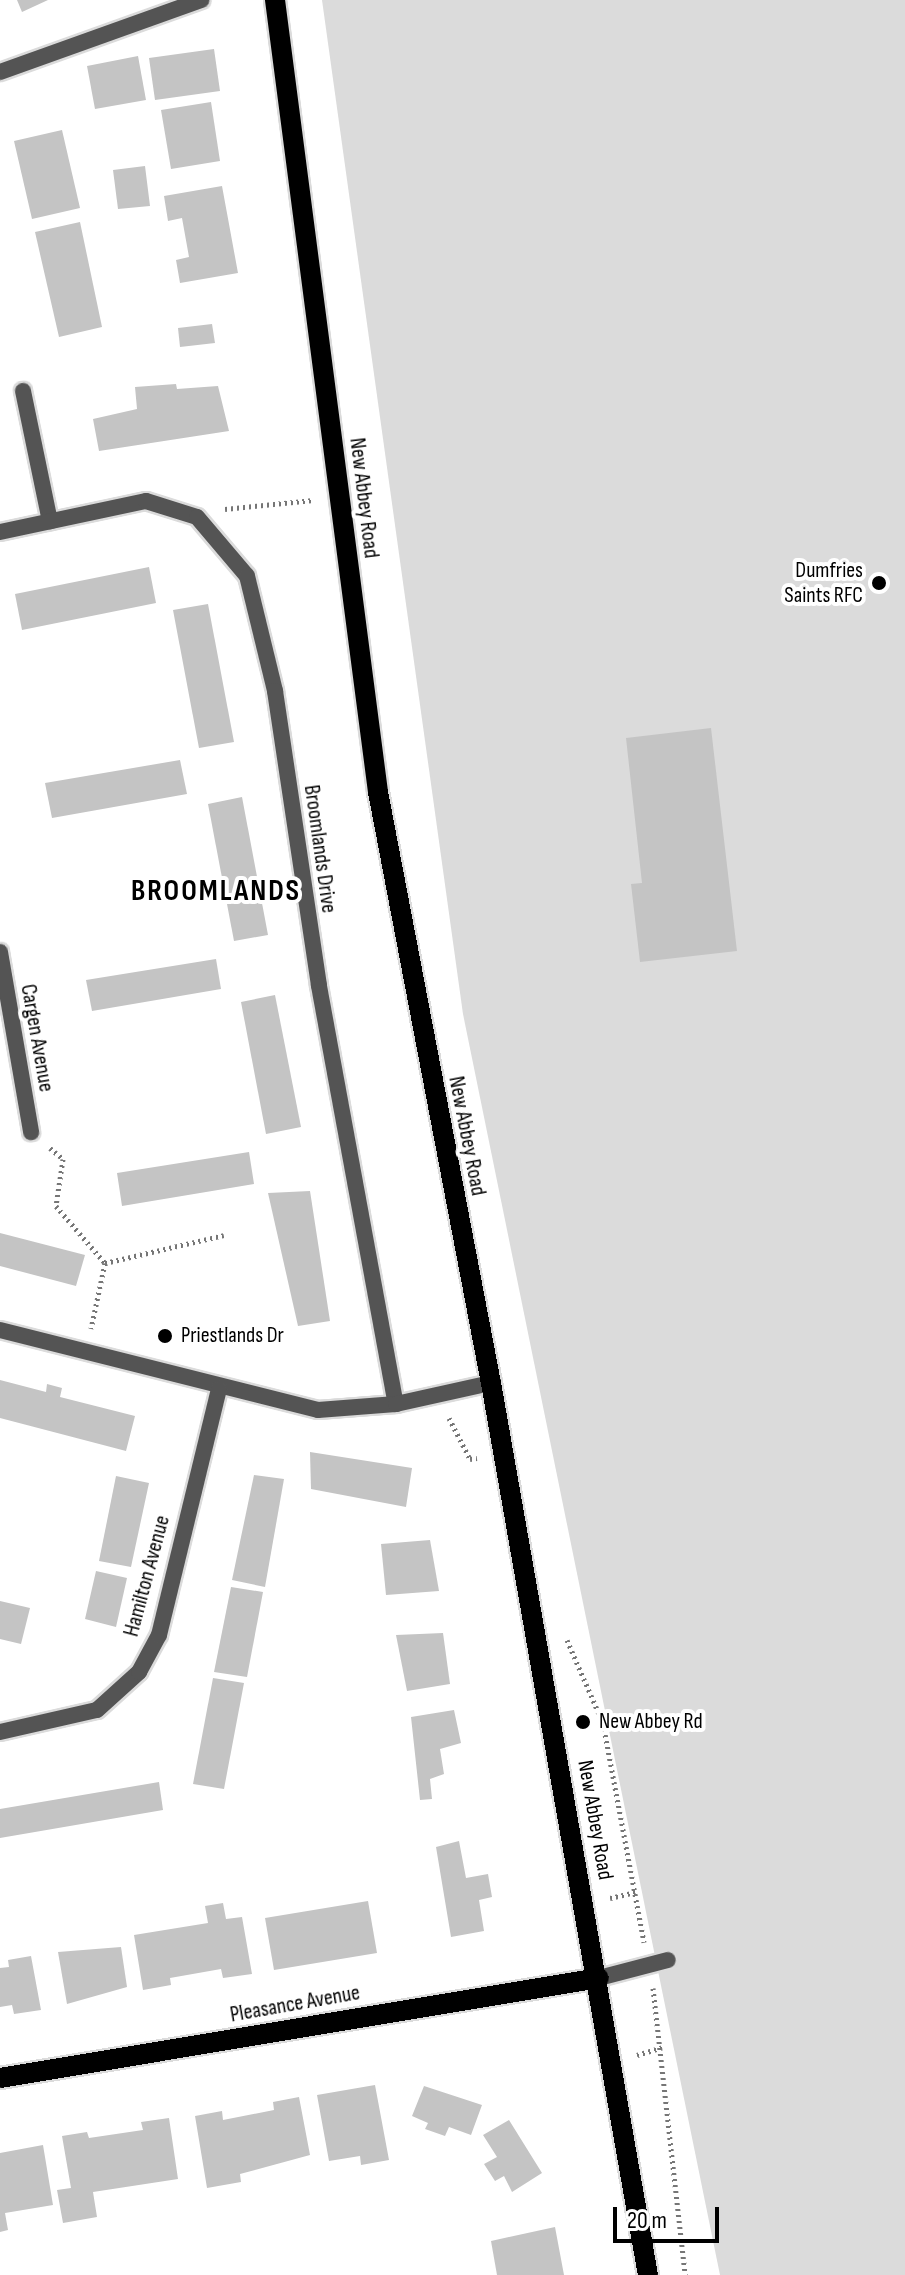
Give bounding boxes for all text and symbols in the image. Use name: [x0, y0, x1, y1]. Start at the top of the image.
street label: New Abbey Road: [344, 436, 384, 560]
place label: Dumfries Saints RFC: [784, 557, 863, 608]
marker: Dumfries Saints RFC: [870, 574, 888, 592]
street label: Broomlands Drive: [298, 783, 342, 915]
district label: BROOMLANDS: [131, 873, 301, 909]
street label: Cargen Avenue: [15, 982, 59, 1094]
street label: New Abbey Road: [442, 1074, 492, 1198]
place label: Priestlands Dr: [181, 1323, 284, 1349]
marker: Priestlands Dr: [156, 1327, 174, 1345]
street label: Hamilton Avenue: [118, 1513, 176, 1639]
place label: New Abbey Rd: [599, 1709, 703, 1735]
marker: New Abbey Rd: [574, 1713, 592, 1731]
street label: New Abbey Road: [571, 1758, 619, 1882]
street label: Pleasance Avenue: [228, 1980, 362, 2028]
scale bar: [617, 2191, 723, 2241]
text: 20 m: [627, 2206, 667, 2235]

